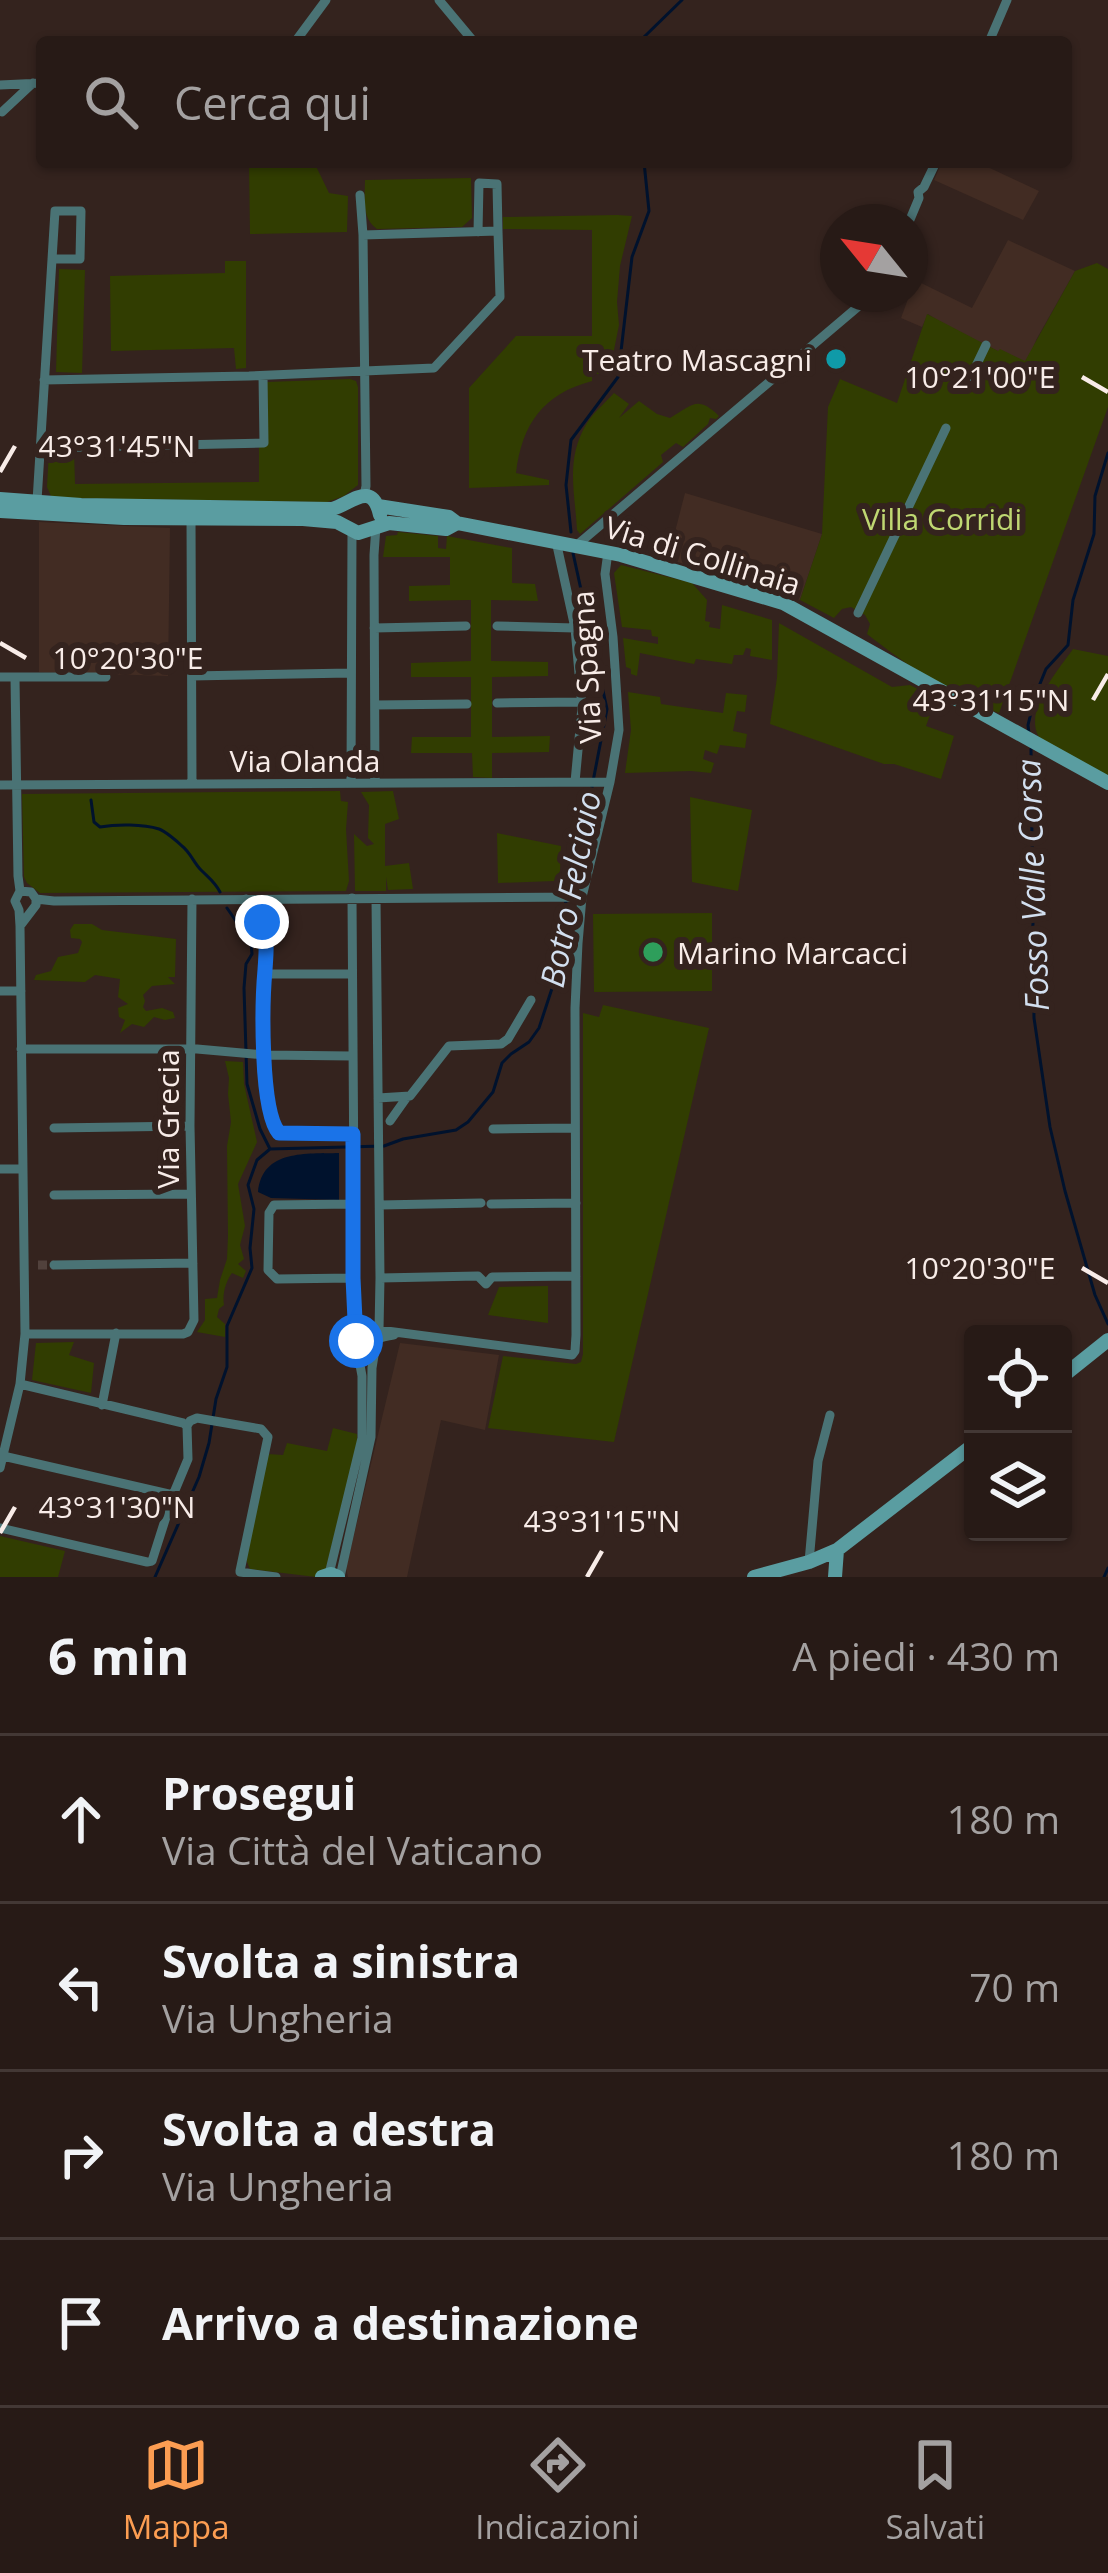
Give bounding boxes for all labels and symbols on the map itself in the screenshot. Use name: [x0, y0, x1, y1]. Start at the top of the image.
north arrow: [820, 204, 928, 312]
place label: Teatro Mascagni: [582, 339, 812, 380]
marker: Teatro Mascagni: [823, 346, 849, 372]
text: 10°21'00"E: [905, 356, 1055, 397]
text: 43°31'45"N: [39, 425, 195, 466]
park label: Villa Corridi: [862, 498, 1022, 539]
street label: Via di Collinaia: [600, 506, 806, 604]
street label: Via Spagna: [562, 590, 610, 744]
text: 10°20'30"E: [53, 637, 203, 678]
text: 43°31'15"N: [913, 679, 1069, 720]
street label: Via Olanda: [230, 740, 380, 781]
water label: Fosso Valle Corsa: [1005, 758, 1059, 1012]
water label: Botro Felciaio: [529, 787, 611, 991]
route end: [235, 895, 289, 949]
place label: Marino Marcacci: [677, 932, 908, 973]
marker: Marino Marcacci: [640, 939, 666, 965]
street label: Via Grecia: [147, 1049, 188, 1189]
text: 10°20'30"E: [905, 1247, 1055, 1288]
route start: [329, 1314, 383, 1368]
text: 43°31'30"N: [39, 1486, 195, 1527]
text: 43°31'15"N: [524, 1500, 680, 1541]

